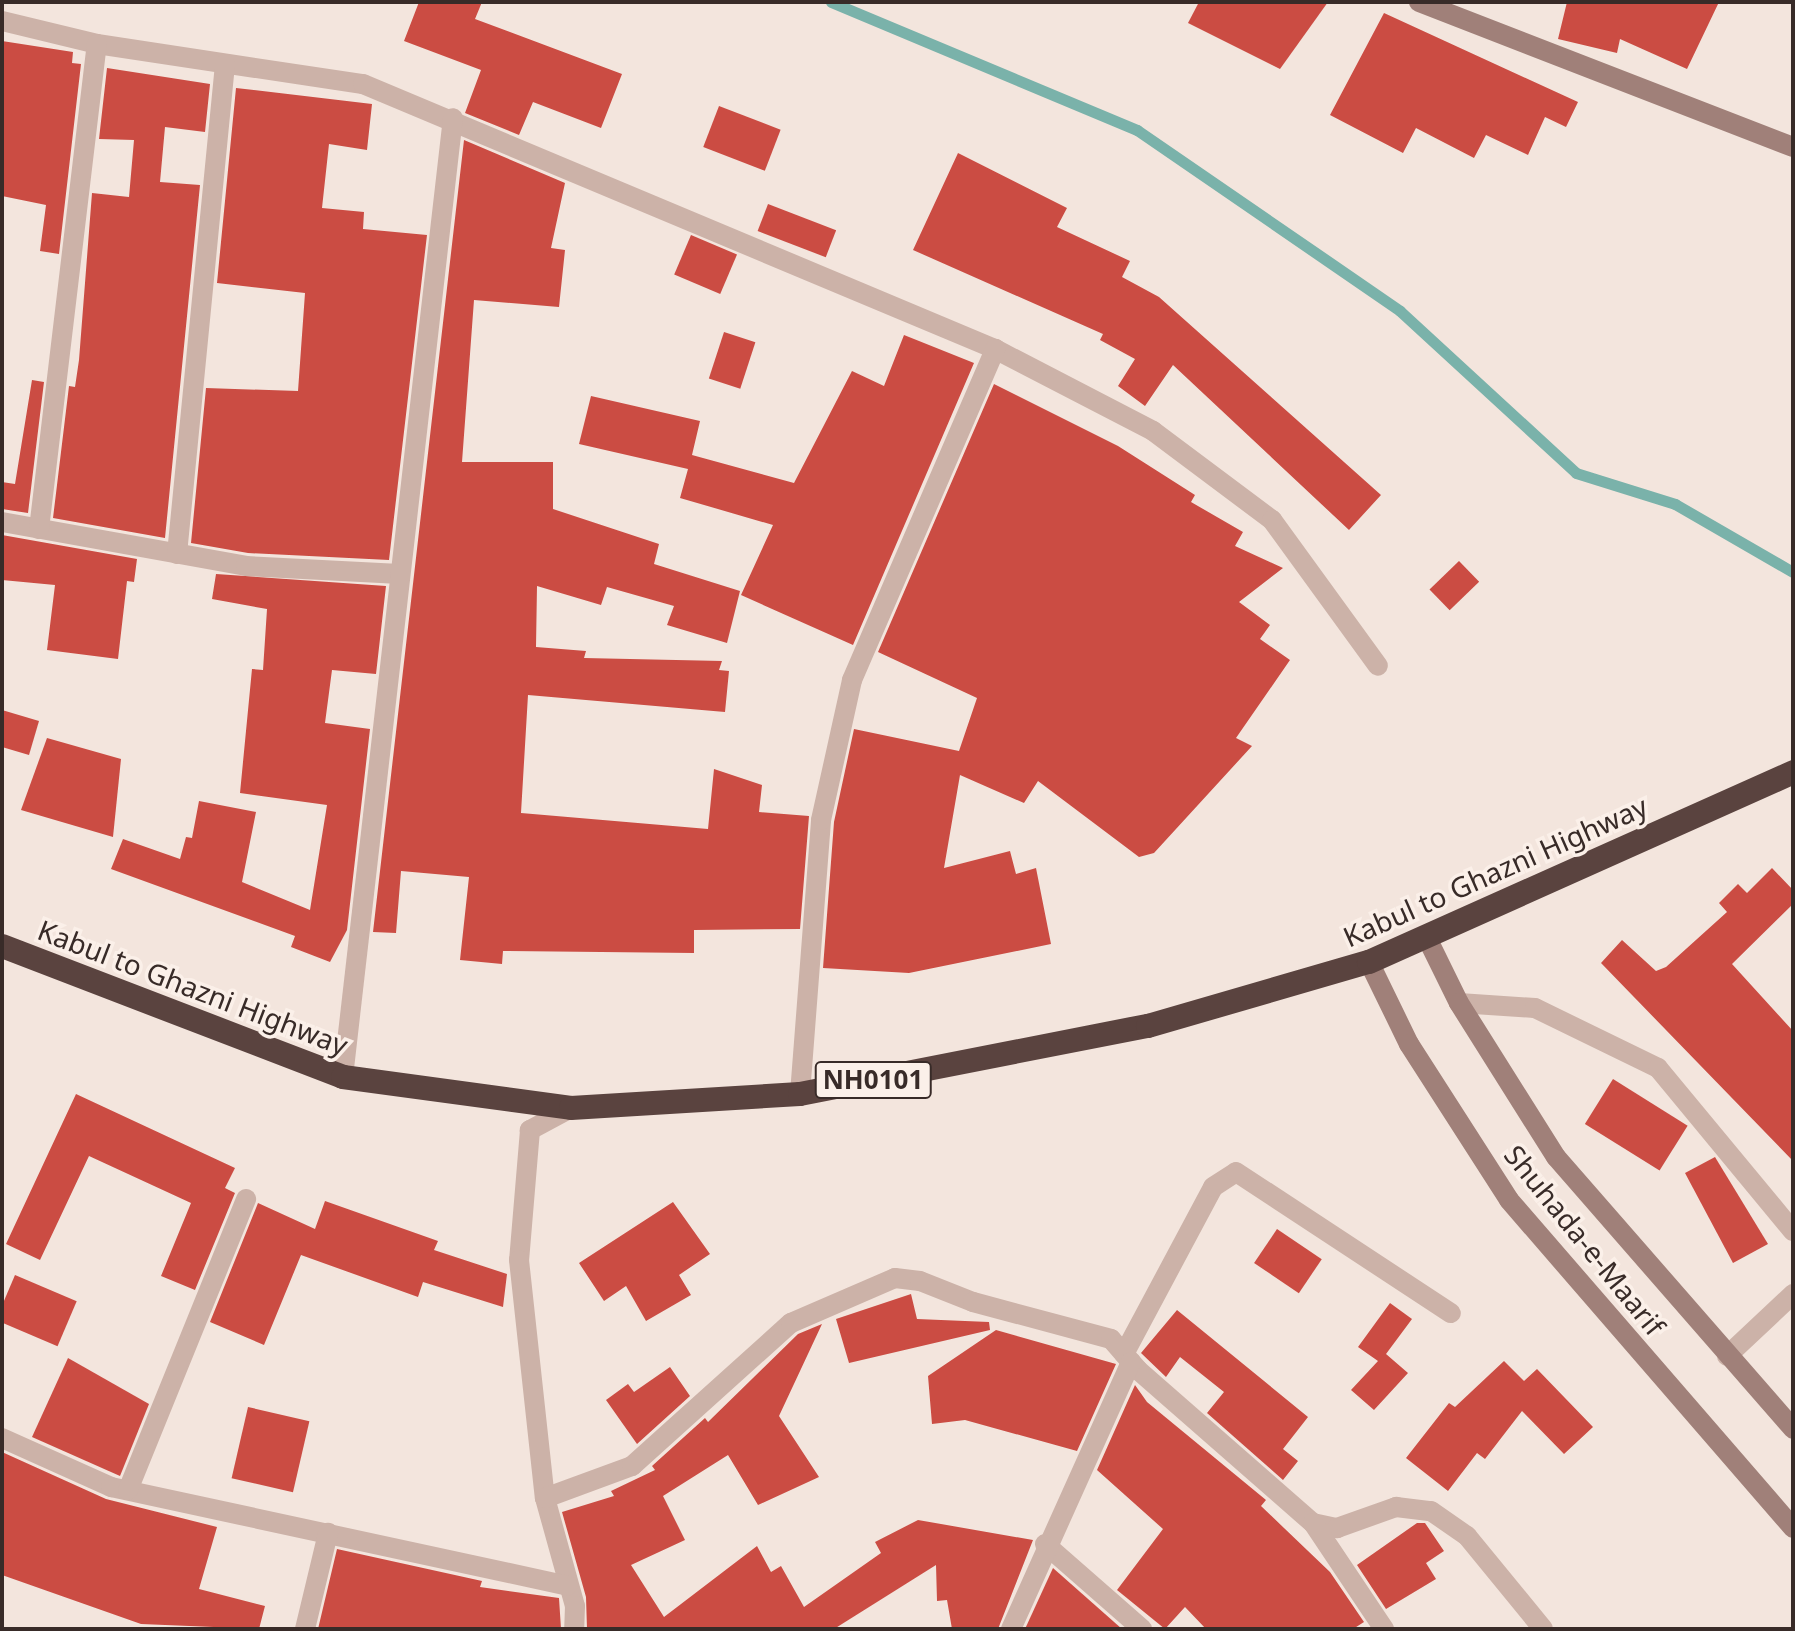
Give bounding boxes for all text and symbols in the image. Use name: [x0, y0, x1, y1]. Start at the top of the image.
street label: Kabul to Ghazni Highway: [1338, 789, 1652, 953]
street label: Kabul to Ghazni Highway: [33, 912, 353, 1062]
road number: NH0101: [813, 1058, 933, 1102]
street label: Shuhada-e-Maarif: [1498, 1138, 1672, 1342]

